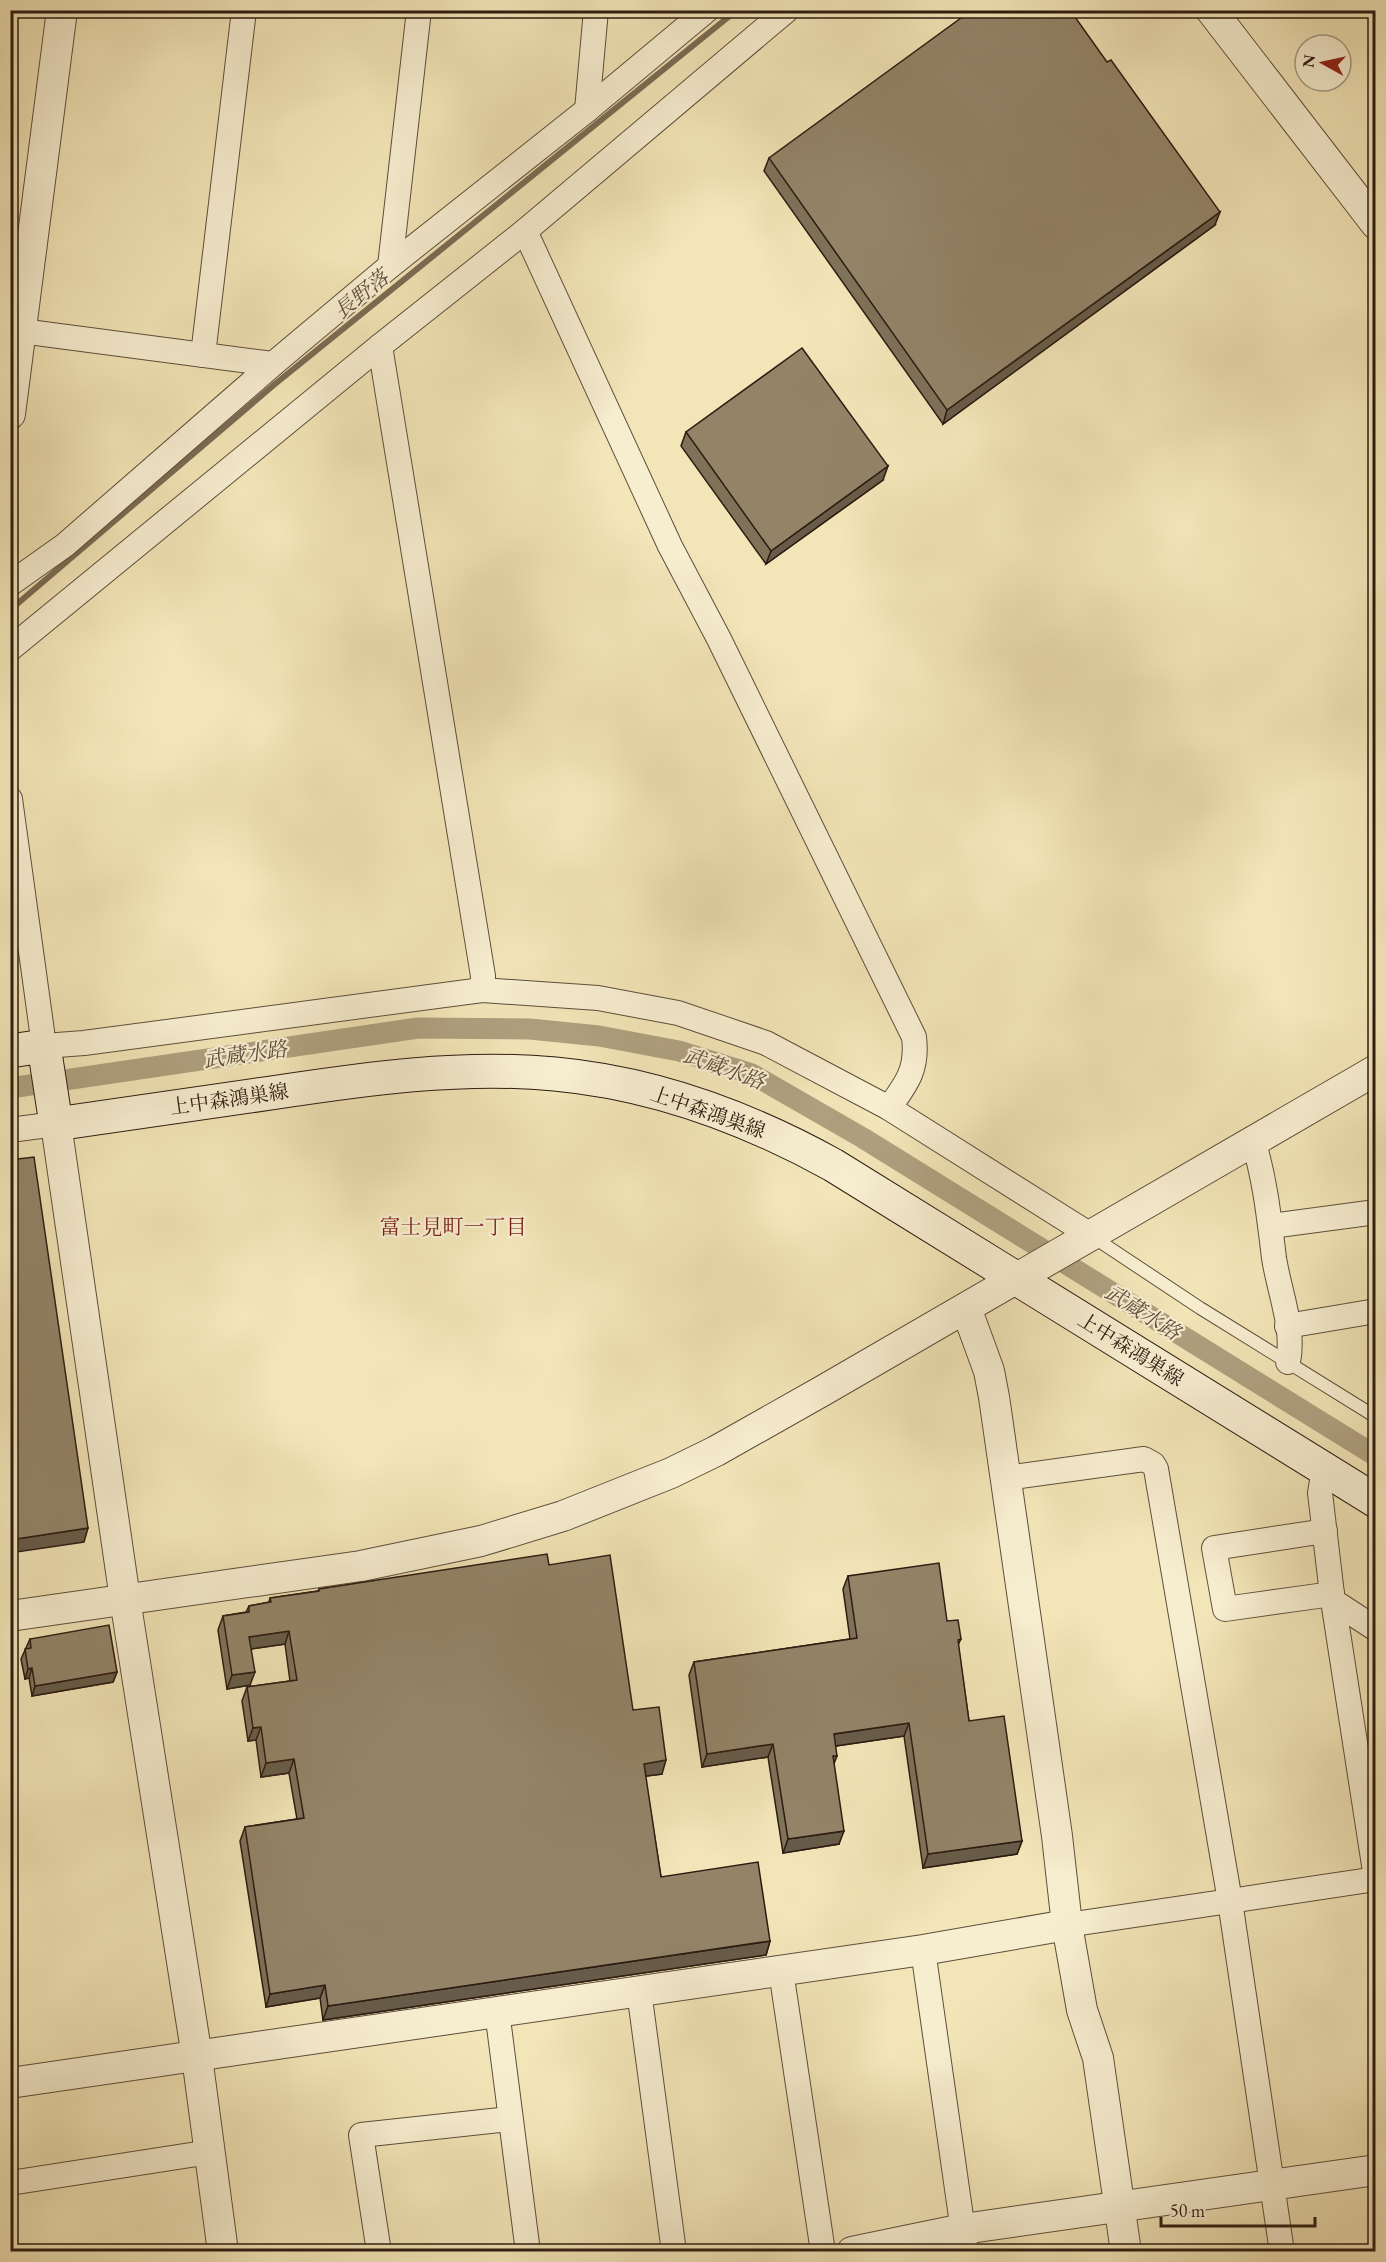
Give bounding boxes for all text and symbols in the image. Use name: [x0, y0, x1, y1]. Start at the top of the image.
north arrow: [1293, 33, 1353, 93]
text: N: [1297, 53, 1320, 69]
water label: 長野落: [328, 262, 396, 324]
water label: 武蔵水路: [202, 1035, 290, 1073]
water label: 武蔵水路: [680, 1041, 770, 1096]
street label: 上中森鴻巣線: [168, 1078, 290, 1120]
street label: 上中森鴻巣線: [647, 1080, 769, 1144]
district label: 富士見町一丁目: [380, 1213, 527, 1240]
water label: 武蔵水路: [1100, 1278, 1187, 1347]
street label: 上中森鴻巣線: [1073, 1306, 1189, 1392]
scale bar: [1161, 2190, 1316, 2228]
text: 50 m: [1170, 2199, 1205, 2222]

